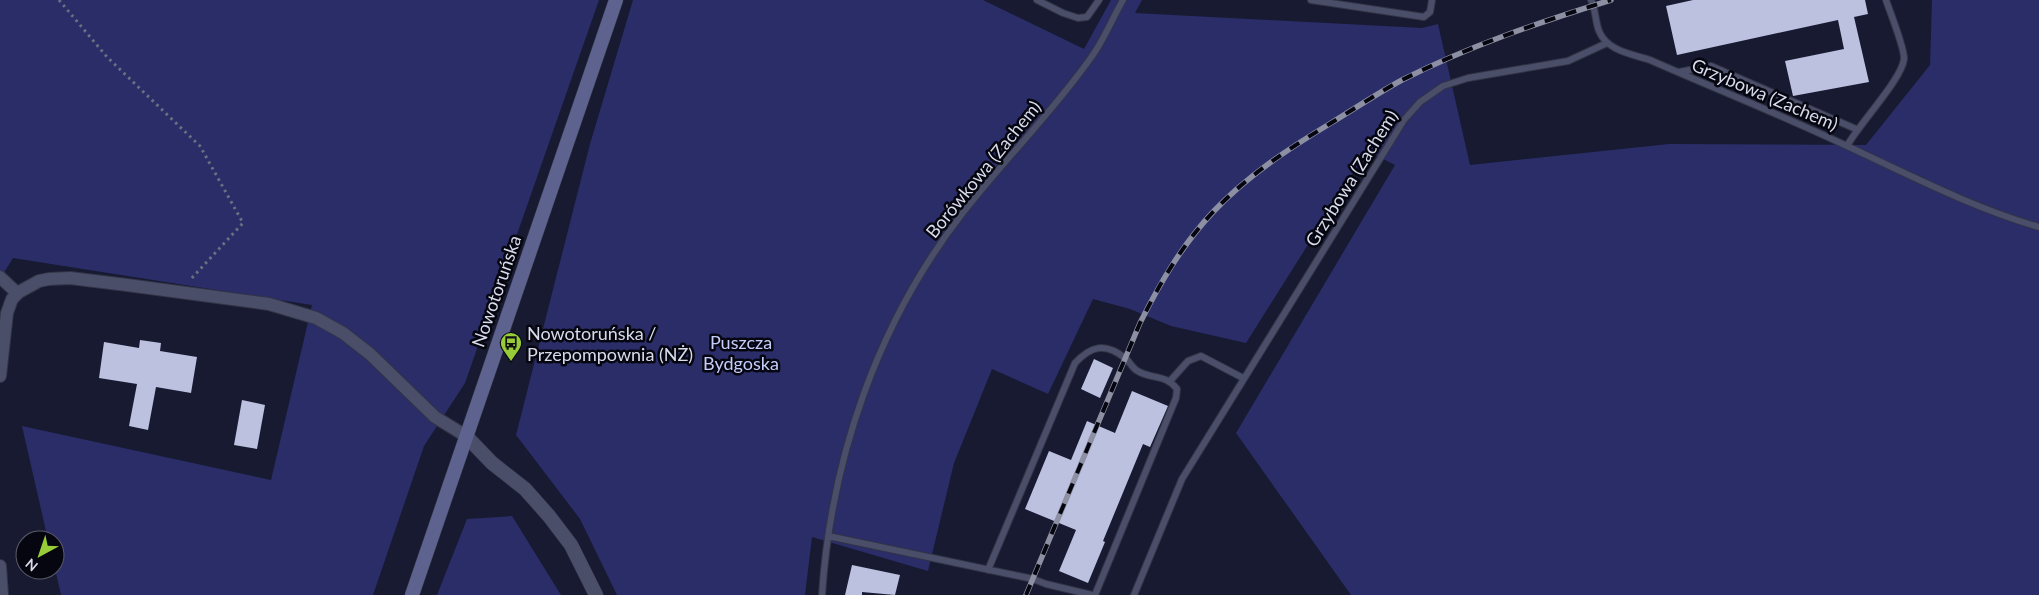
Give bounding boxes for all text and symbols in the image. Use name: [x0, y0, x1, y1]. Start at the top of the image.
street label: Grzybowa (Zachem): [1689, 53, 1841, 135]
street label: Borówkowa (Zachem): [921, 96, 1045, 242]
street label: Grzybowa (Zachem): [1300, 106, 1402, 250]
street label: Nowotoruńska: [467, 232, 525, 350]
place label: Nowotoruńska / Przepompownia (NŻ): [527, 322, 693, 365]
bus stop icon: Nowotoruńska / Przepompownia (NŻ): [499, 331, 523, 362]
park label: Puszcza Bydgoska: [703, 331, 779, 374]
north arrow: [15, 530, 65, 580]
text: N: [22, 555, 41, 575]

